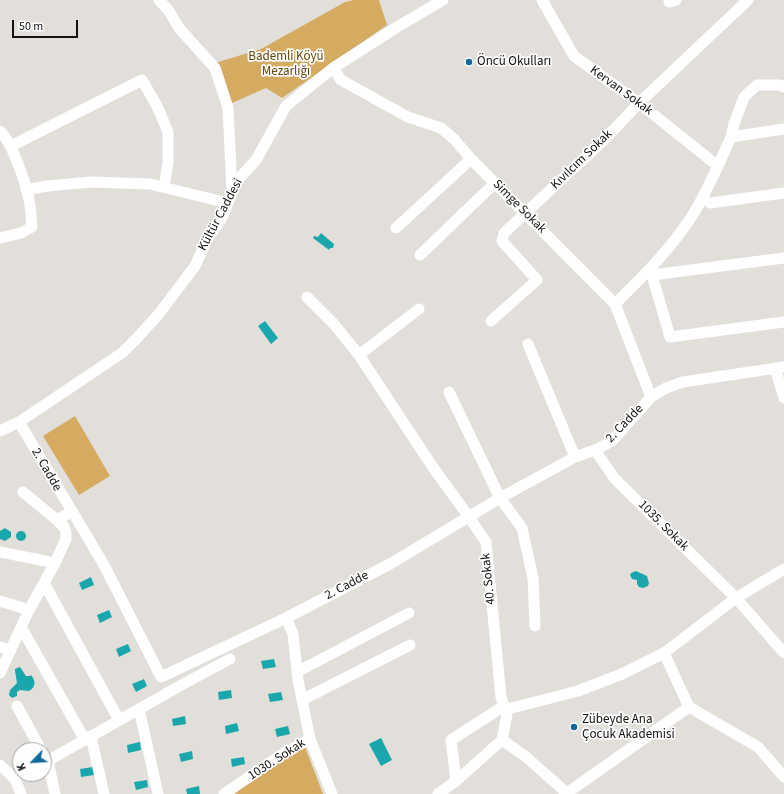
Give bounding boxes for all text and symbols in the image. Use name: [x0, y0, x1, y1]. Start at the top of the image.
scale bar: [14, 12, 80, 38]
text: 50 m: [19, 18, 43, 35]
park label: Bademli Köyü Mezarlığı: [248, 49, 324, 80]
place label: Öncü Okulları: [477, 54, 551, 70]
marker: Öncü Okulları: [464, 57, 474, 67]
street label: Kervan Sokak: [586, 63, 656, 119]
street label: Kıvılcım Sokak: [548, 127, 616, 193]
street label: Kültür Caddesi: [195, 176, 247, 254]
street label: Simge Sokak: [489, 177, 549, 237]
street label: 2. Cadde: [603, 402, 647, 446]
street label: 2. Cadde: [27, 446, 65, 494]
street label: 1035. Sokak: [635, 498, 691, 554]
street label: 40. Sokak: [479, 552, 499, 606]
street label: 2. Cadde: [323, 568, 371, 604]
place label: Zübeyde Ana Çocuk Akademisi: [582, 712, 675, 743]
marker: Zübeyde Ana Çocuk Akademisi: [569, 722, 579, 732]
street label: 1030. Sokak: [246, 736, 308, 784]
north arrow: [12, 742, 52, 782]
text: K: [13, 761, 30, 773]

